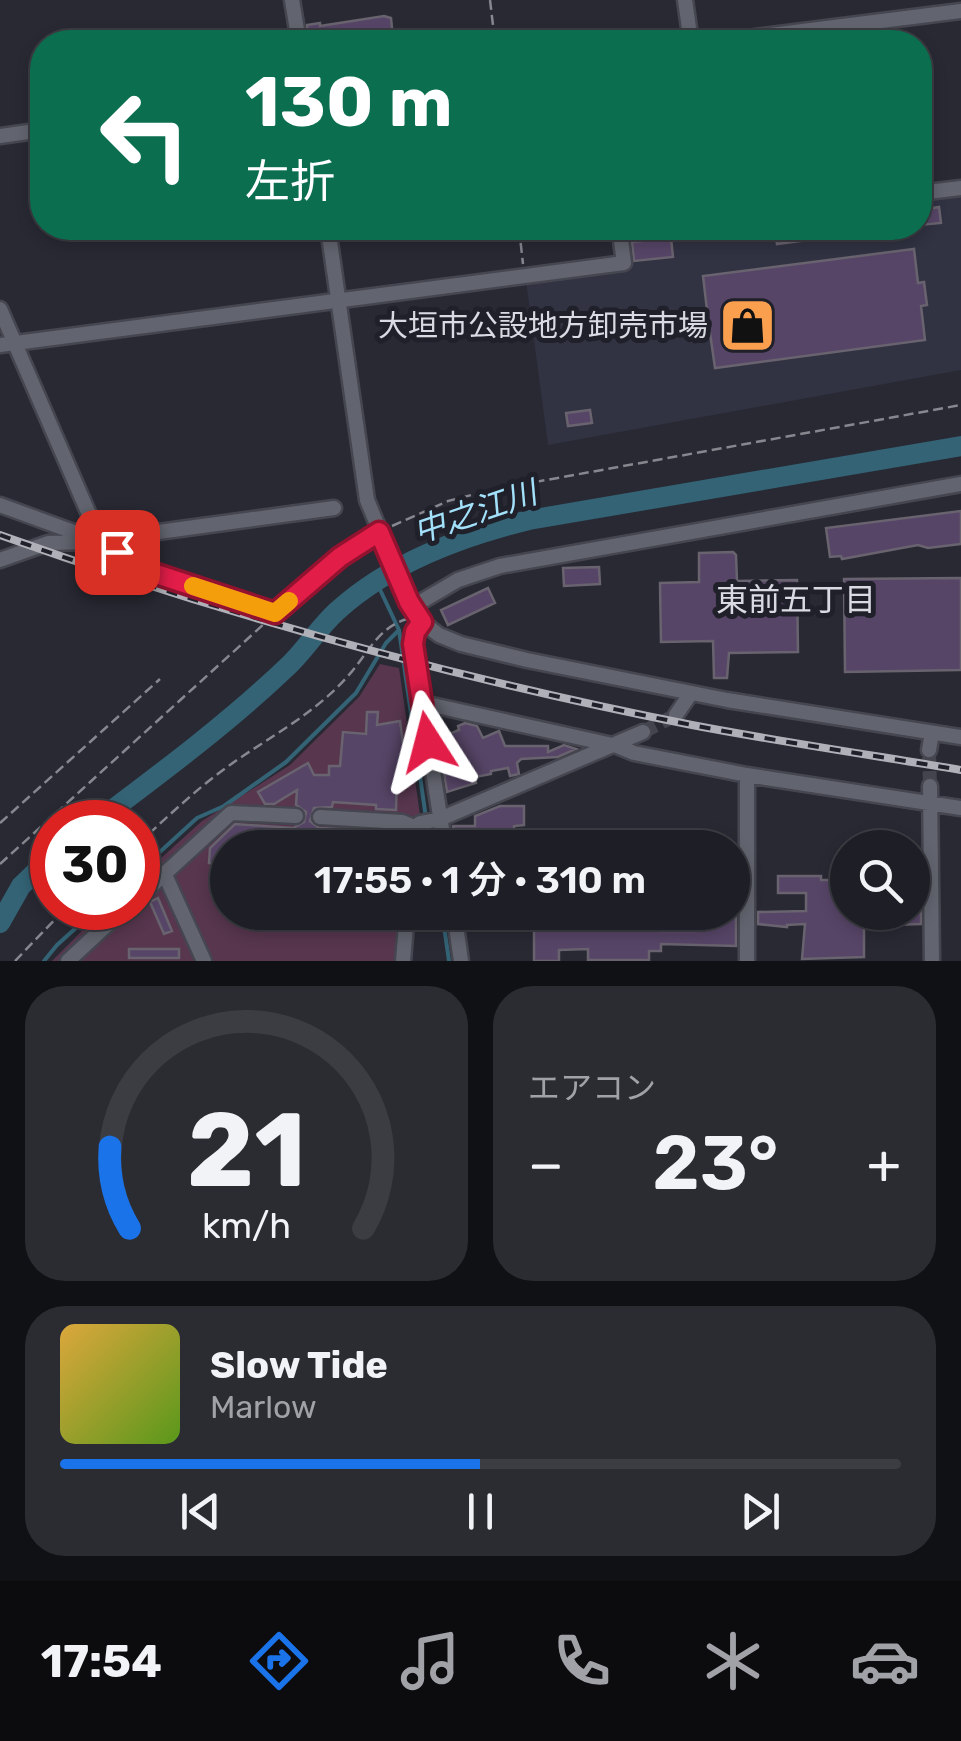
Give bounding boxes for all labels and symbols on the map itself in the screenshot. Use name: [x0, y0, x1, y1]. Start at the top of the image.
shop icon: 大垣市公設地方卸売市場: [717, 296, 777, 356]
place label: 大垣市公設地方卸売市場: [378, 308, 708, 344]
water label: 中之江川: [408, 472, 545, 551]
pin: [75, 510, 160, 595]
district label: 東前五丁目: [716, 581, 876, 619]
position arrow: [376, 690, 480, 794]
speed limit sign: 30: [30, 800, 160, 930]

